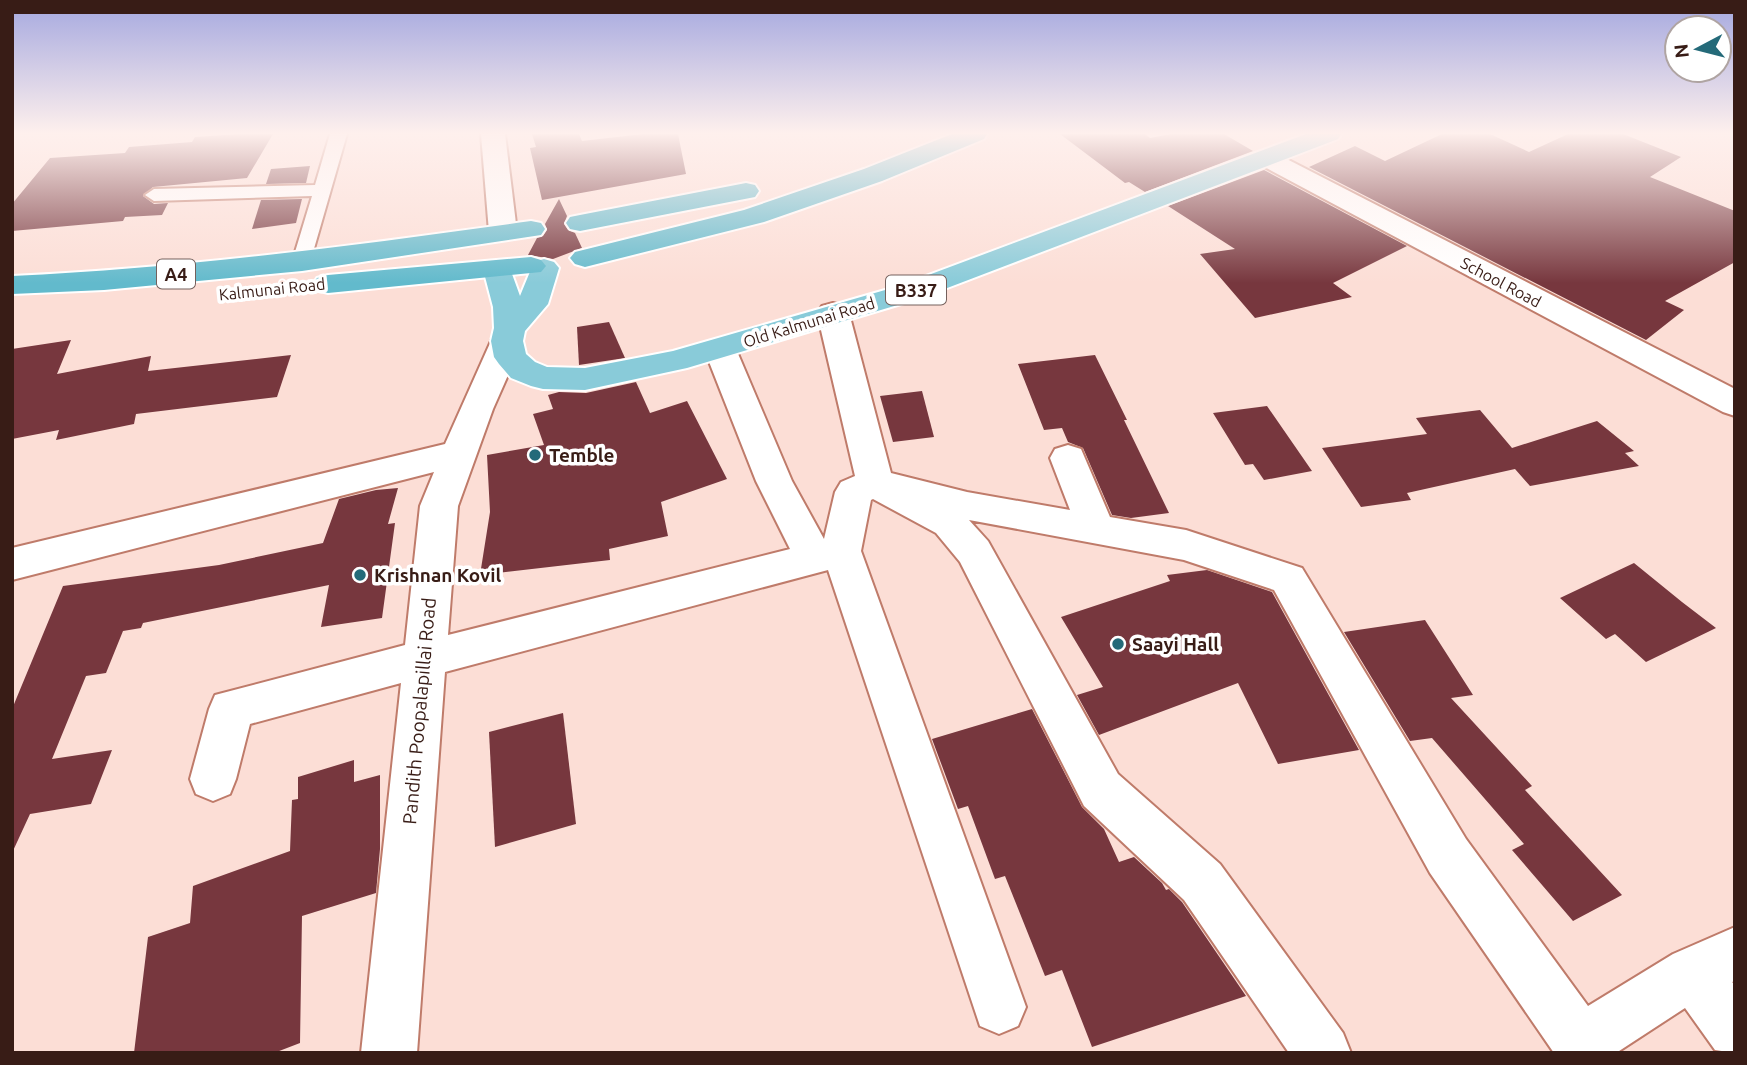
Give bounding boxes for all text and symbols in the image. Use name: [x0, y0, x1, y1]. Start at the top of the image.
north arrow: [1663, 14, 1733, 84]
text: N: [1669, 43, 1693, 59]
street label: School Road: [1458, 253, 1544, 311]
road number: A4: [157, 260, 195, 288]
street label: Kalmunai Road: [218, 274, 326, 304]
road number: B337: [886, 276, 946, 304]
street label: Old Kalmunai Road: [741, 293, 877, 351]
place label: Temble: [549, 444, 615, 466]
marker: Temble: [527, 447, 543, 463]
place label: Krishnan Kovil: [374, 564, 502, 586]
marker: Krishnan Kovil: [352, 567, 368, 583]
street label: Pandith Poopalapillai Road: [398, 597, 440, 825]
place label: Saayi Hall: [1132, 633, 1219, 655]
marker: Saayi Hall: [1110, 636, 1126, 652]

